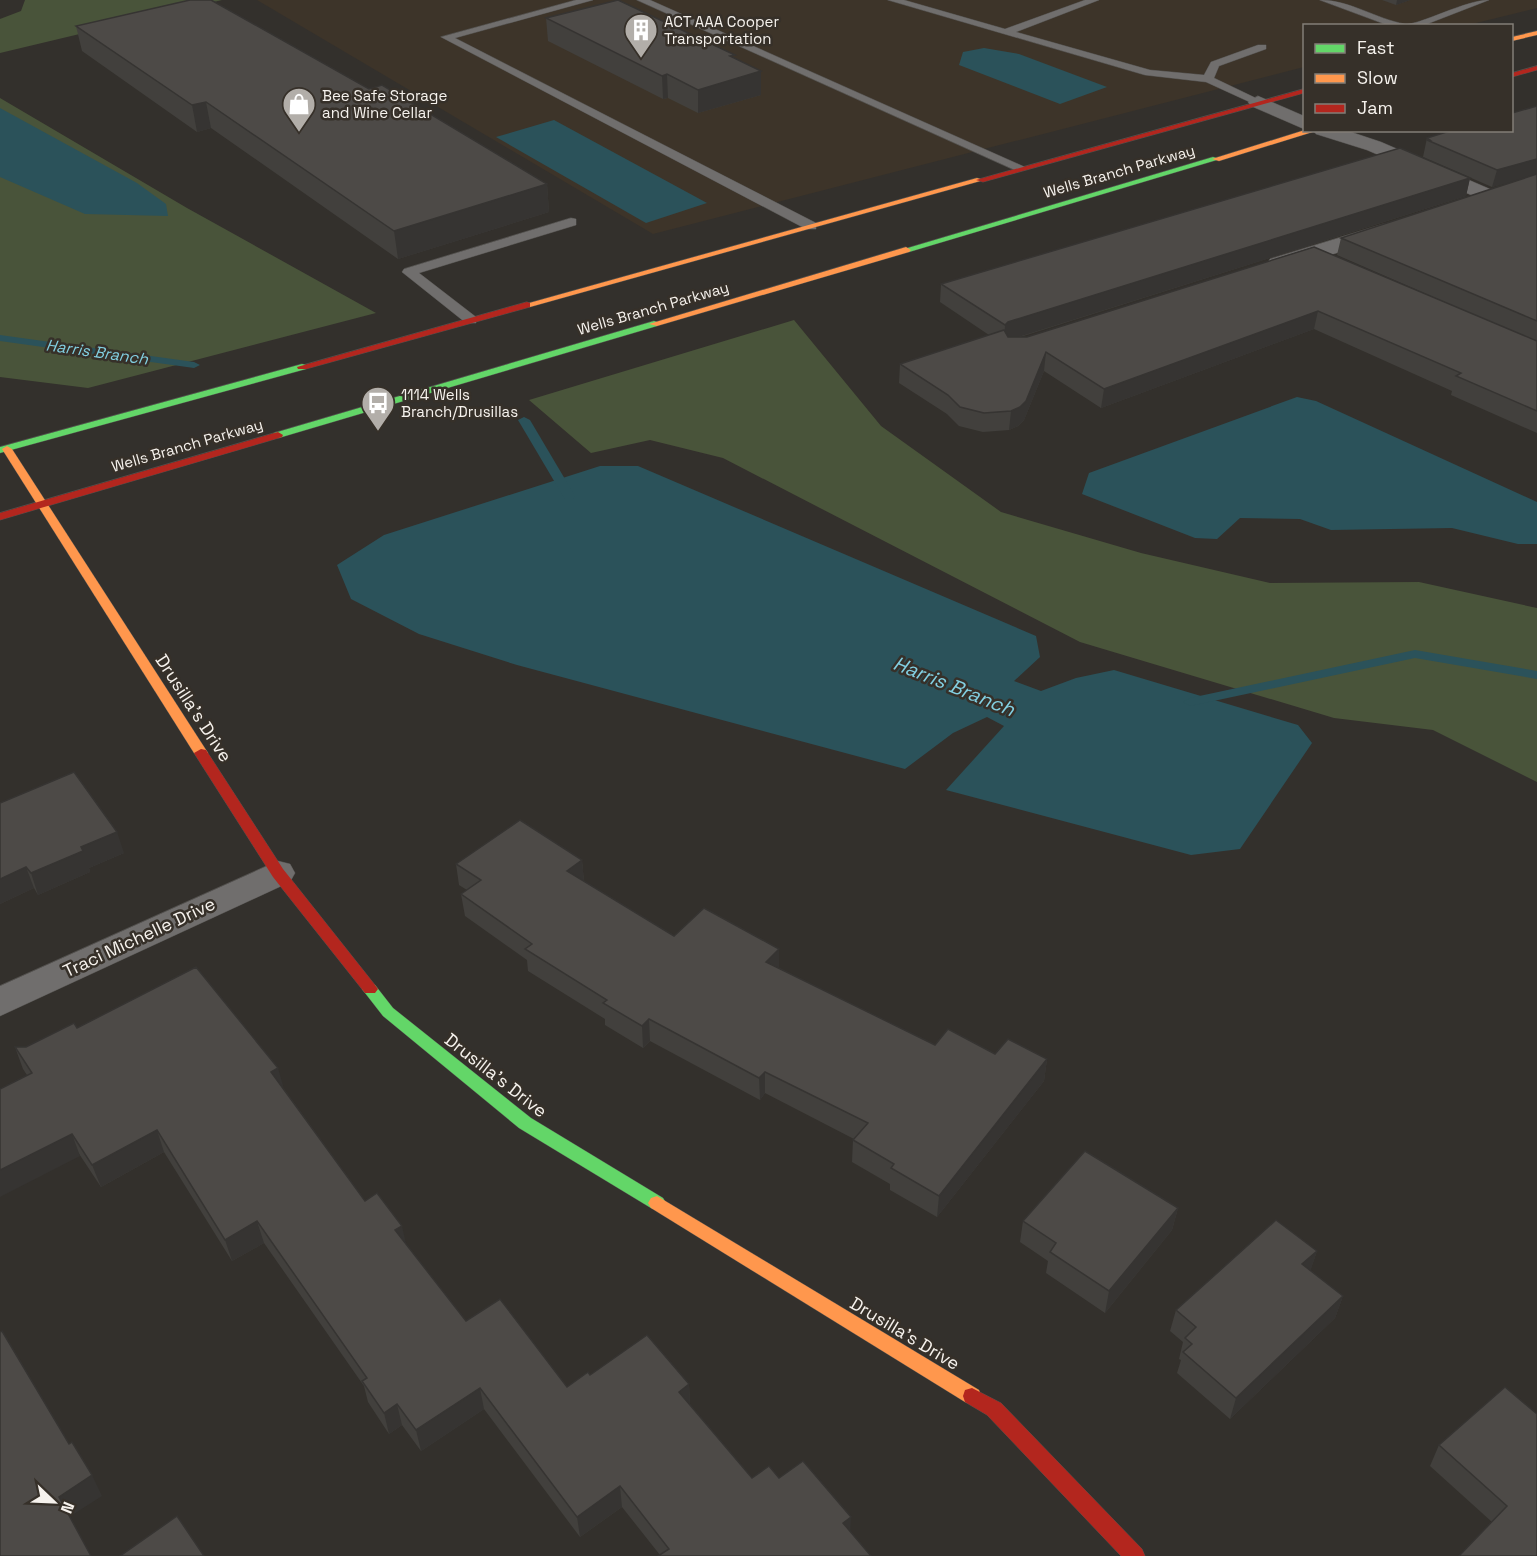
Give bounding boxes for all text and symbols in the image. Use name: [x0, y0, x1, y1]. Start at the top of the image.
building icon: ACT AAA Cooper Transportation: [623, 12, 659, 59]
place label: ACT AAA Cooper Transportation: [664, 12, 779, 48]
legend: [1303, 24, 1513, 132]
text: Fast: [1357, 36, 1394, 59]
text: Slow: [1357, 66, 1398, 89]
shop icon: Bee Safe Storage and Wine Cellar: [281, 86, 317, 133]
place label: Bee Safe Storage and Wine Cellar: [322, 86, 447, 122]
text: Jam: [1357, 96, 1393, 119]
street label: Wells Branch Parkway: [1041, 140, 1197, 202]
street label: Wells Branch Parkway: [575, 277, 731, 339]
water label: Harris Branch: [45, 334, 151, 370]
bus stop icon: 1114 Wells Branch/Drusillas: [360, 385, 396, 432]
place label: 1114 Wells Branch/Drusillas: [401, 385, 518, 421]
street label: Wells Branch Parkway: [109, 414, 265, 476]
street label: Drusilla's Drive: [151, 650, 237, 766]
water label: Harris Branch: [889, 650, 1019, 722]
street label: Traci Michelle Drive: [59, 892, 219, 982]
street label: Drusilla's Drive: [440, 1028, 552, 1122]
street label: Drusilla's Drive: [846, 1291, 964, 1375]
north arrow: [24, 1472, 84, 1532]
text: N: [56, 1499, 79, 1517]

